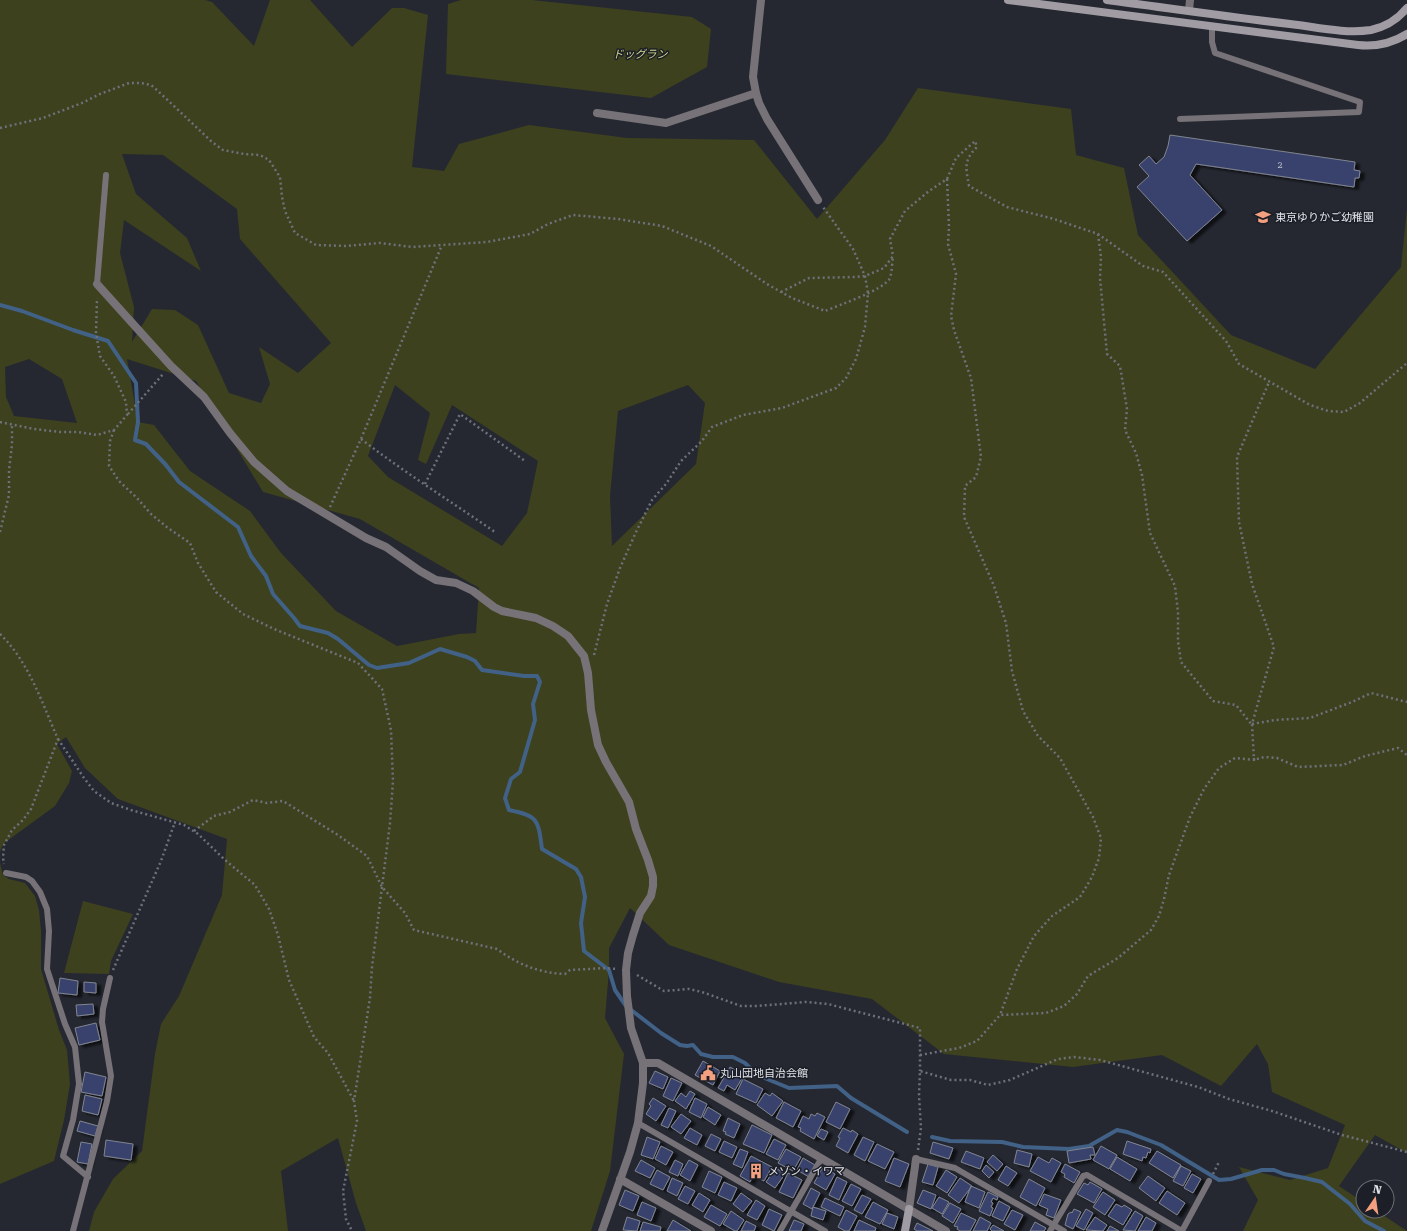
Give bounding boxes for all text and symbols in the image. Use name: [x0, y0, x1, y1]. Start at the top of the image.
park label: ドッグラン: [613, 48, 668, 61]
house number: 2: [1277, 160, 1283, 170]
school or university icon: 東京ゆりかご幼稚園: [1254, 208, 1272, 226]
place label: 東京ゆりかご幼稚園: [1275, 211, 1374, 224]
public building icon: 丸山団地自治会館: [699, 1064, 717, 1082]
place label: 丸山団地自治会館: [720, 1067, 808, 1080]
building icon: メゾン・イワマ: [747, 1162, 765, 1180]
place label: メゾン・イワマ: [768, 1165, 845, 1178]
north arrow: [1355, 1179, 1395, 1219]
text: N: [1372, 1182, 1383, 1197]

